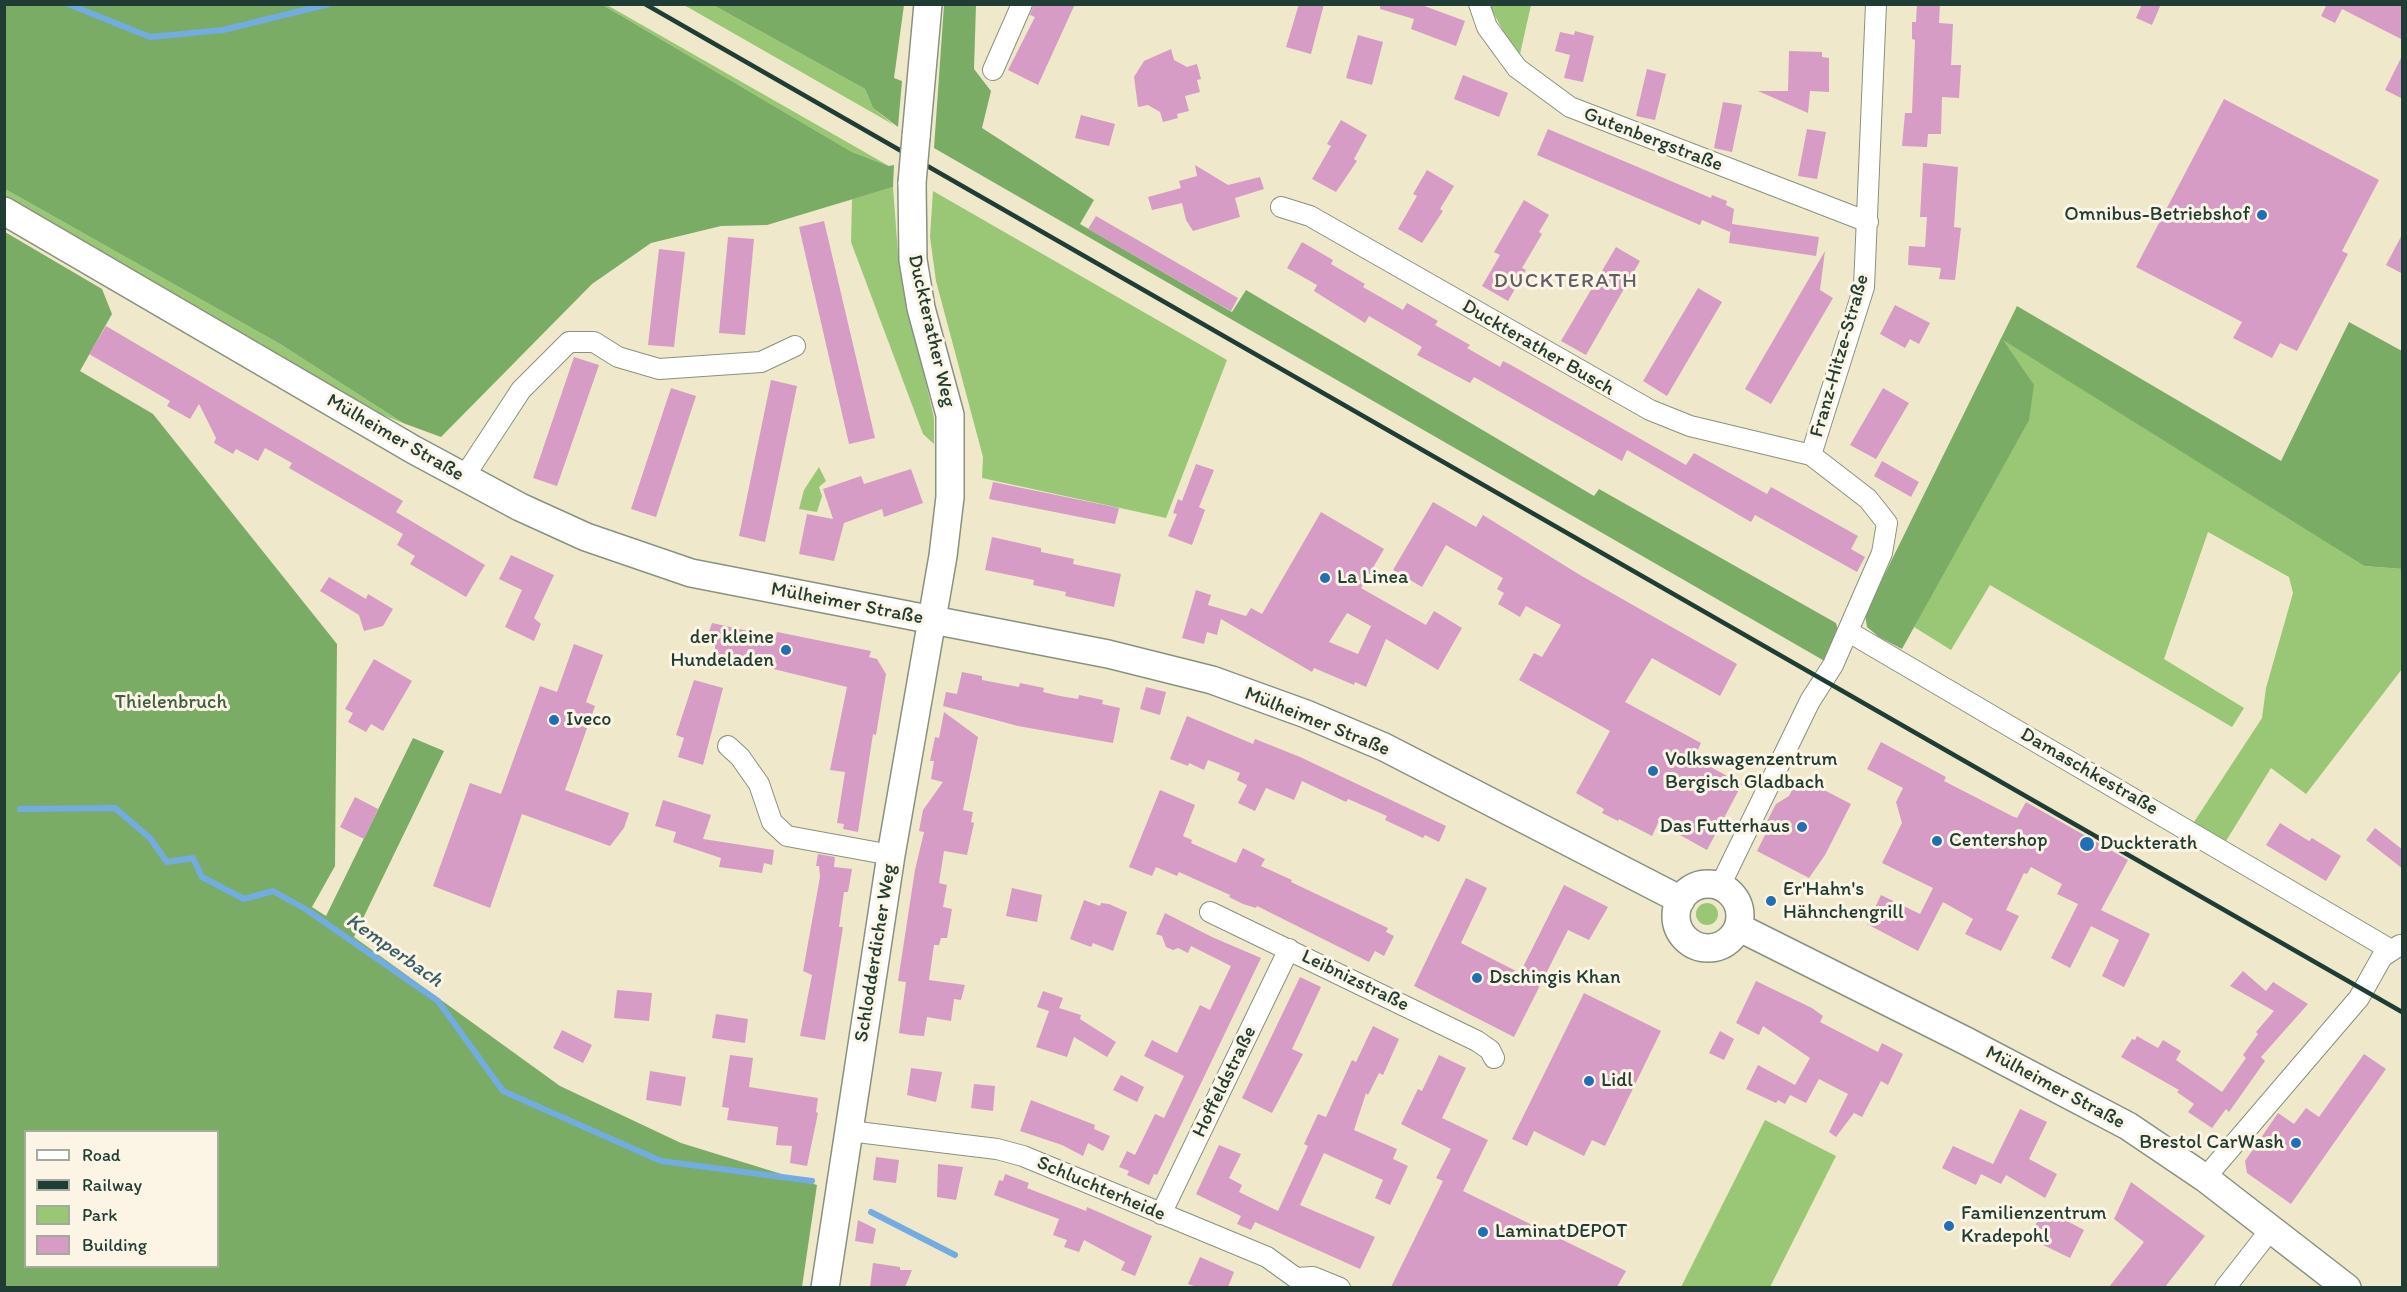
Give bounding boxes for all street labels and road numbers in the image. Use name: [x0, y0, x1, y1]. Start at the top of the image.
street label: Gutenbergstraße: [1580, 102, 1726, 178]
street label: Duckterather Weg: [902, 253, 960, 409]
street label: Franz-Hitze-Straße: [1805, 272, 1875, 440]
street label: Duckterather Busch: [1458, 295, 1618, 401]
street label: Mülheimer Straße: [322, 389, 468, 487]
street label: Mülheimer Straße: [769, 577, 925, 631]
street label: Mülheimer Straße: [1241, 682, 1393, 762]
street label: Damaschkestraße: [2016, 723, 2162, 821]
street label: Schlodderdicher Weg: [850, 862, 902, 1044]
street label: Leibnizstraße: [1297, 945, 1413, 1017]
street label: Hoffeldstraße: [1188, 1022, 1262, 1142]
street label: Mülheimer Straße: [1981, 1041, 2129, 1135]
street label: Schluchterheide: [1033, 1151, 1169, 1227]

